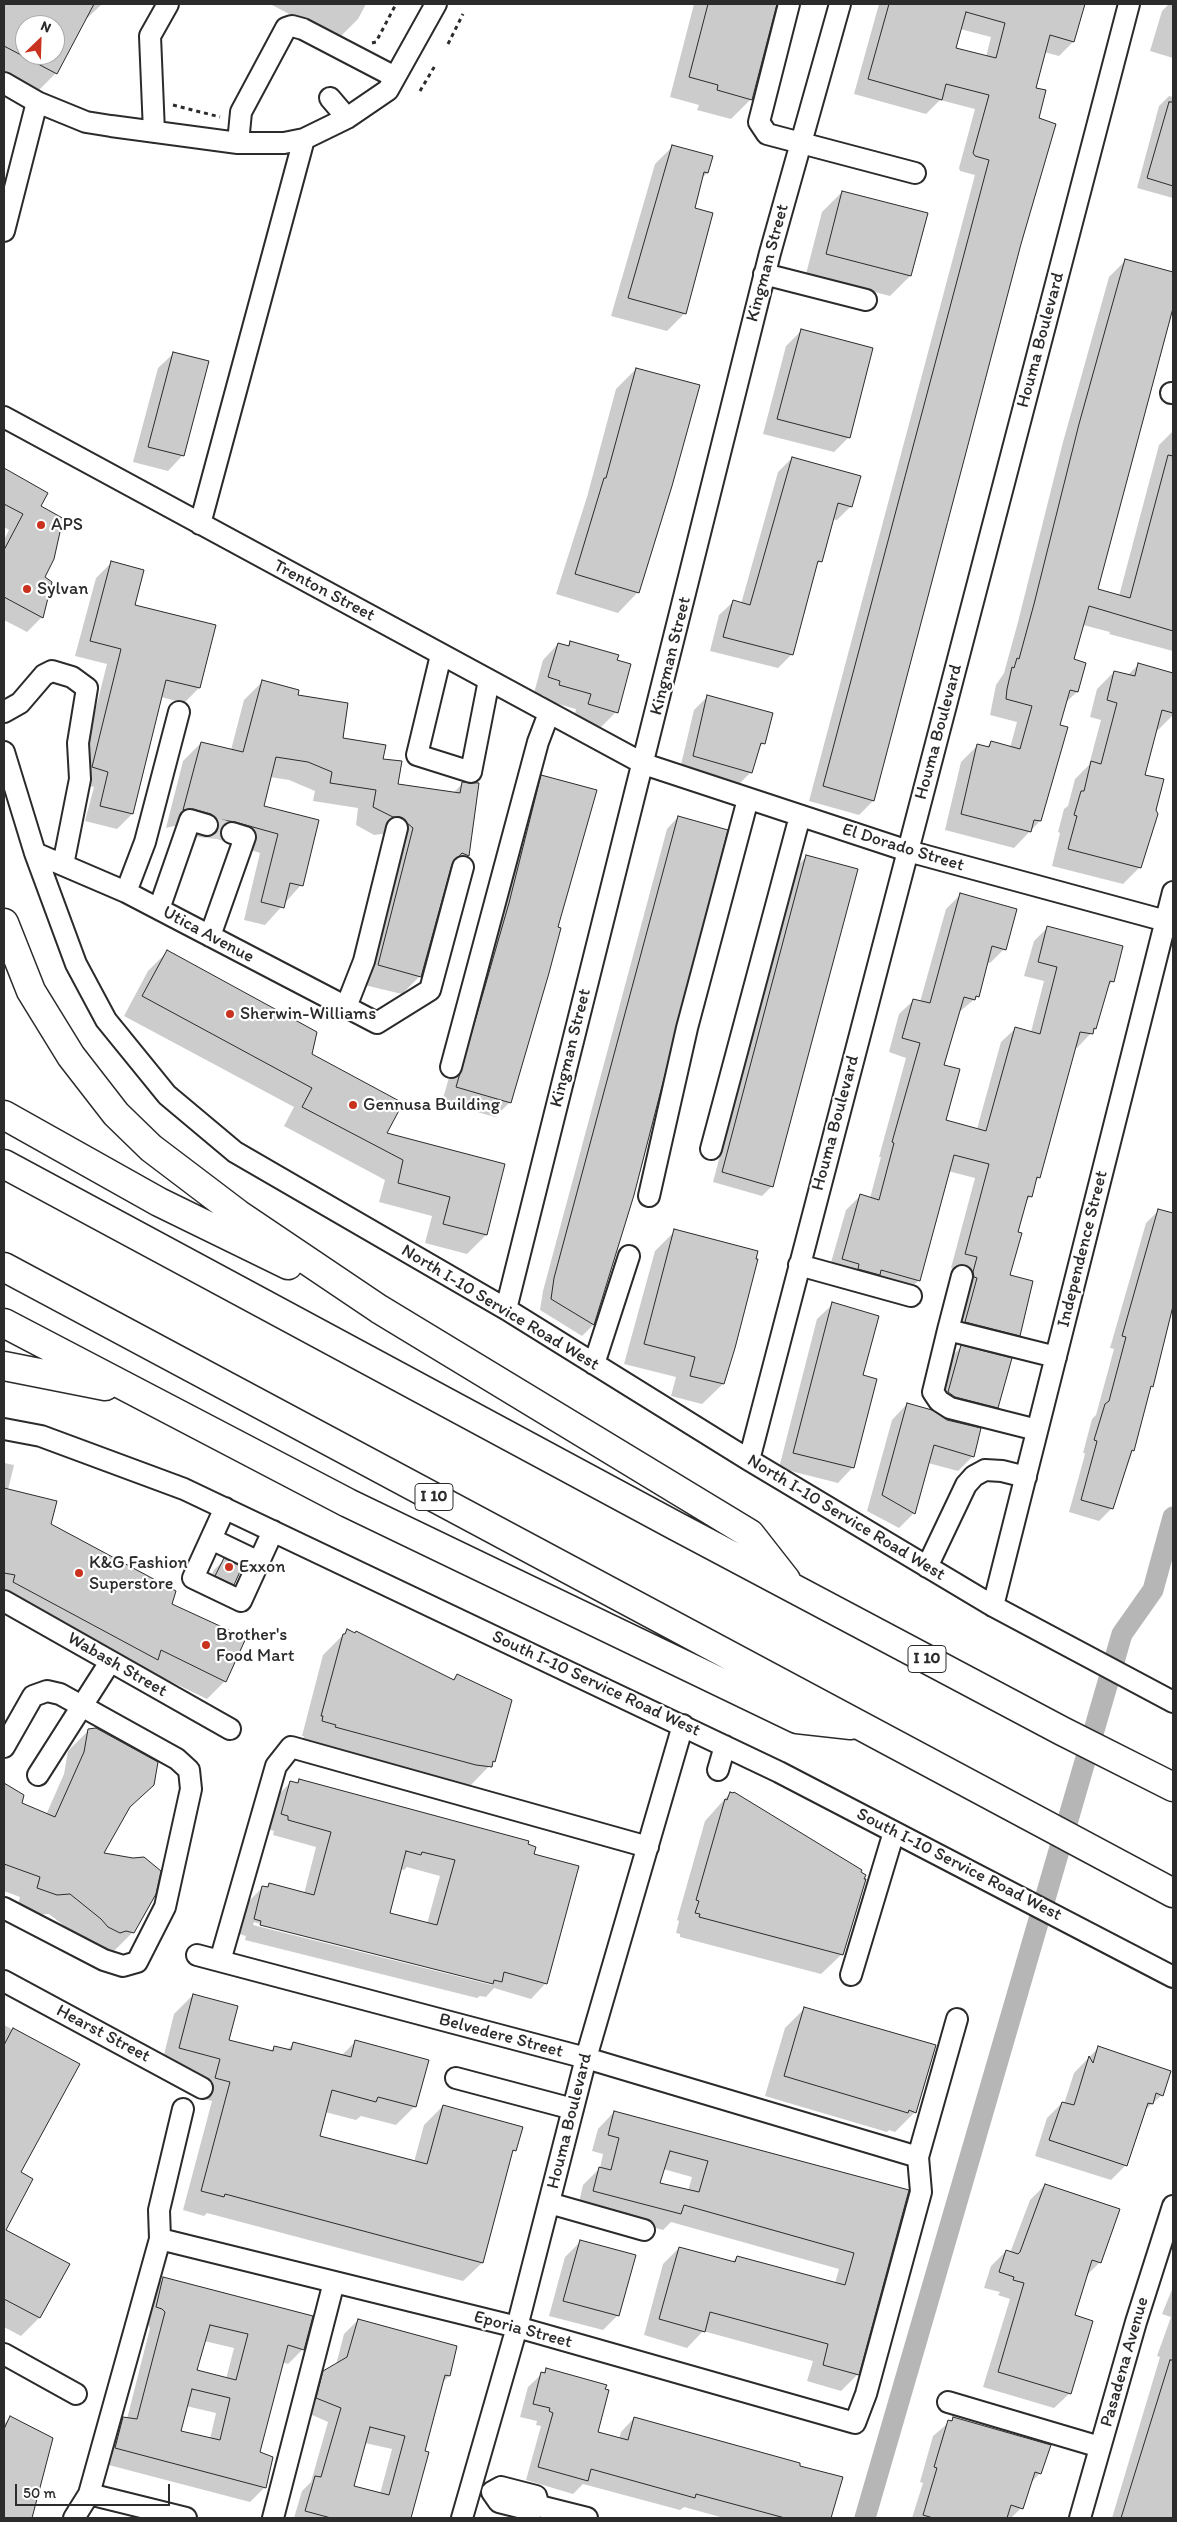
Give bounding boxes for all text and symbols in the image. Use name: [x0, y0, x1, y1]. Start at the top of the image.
north arrow: [15, 15, 65, 65]
text: N: [38, 17, 54, 36]
street label: Kingman Street: [742, 202, 794, 324]
street label: Houma Boulevard: [1013, 270, 1069, 410]
place label: APS: [51, 514, 83, 536]
marker: APS: [35, 519, 47, 531]
street label: Trenton Street: [270, 555, 378, 627]
place label: Sylvan: [37, 578, 88, 600]
marker: Sylvan: [21, 583, 33, 595]
street label: Kingman Street: [646, 595, 696, 717]
street label: Houma Boulevard: [911, 662, 967, 802]
street label: El Dorado Street: [839, 819, 967, 877]
street label: Utica Avenue: [158, 902, 258, 968]
street label: Kingman Street: [546, 987, 596, 1109]
place label: Sherwin-Williams: [240, 1003, 376, 1025]
marker: Sherwin-Williams: [224, 1008, 236, 1020]
street label: Houma Boulevard: [808, 1053, 864, 1193]
place label: Gennusa Building: [363, 1094, 500, 1116]
marker: Gennusa Building: [347, 1099, 359, 1111]
street label: Independence Street: [1053, 1169, 1113, 1329]
street label: North I-10 Service Road West: [397, 1240, 603, 1376]
street label: North I-10 Service Road West: [743, 1450, 949, 1586]
road number: I 10: [415, 1484, 453, 1510]
place label: K&G Fashion Superstore: [89, 1552, 188, 1595]
place label: Exxon: [239, 1556, 286, 1578]
marker: Exxon: [223, 1561, 235, 1573]
marker: K&G Fashion Superstore: [73, 1567, 85, 1579]
place label: Brother's Food Mart: [216, 1624, 294, 1666]
street label: South I-10 Service Road West: [488, 1626, 704, 1742]
street label: Wabash Street: [63, 1628, 171, 1702]
marker: Brother's Food Mart: [200, 1639, 212, 1651]
road number: I 10: [908, 1646, 946, 1672]
street label: South I-10 Service Road West: [853, 1804, 1065, 1926]
street label: Hearst Street: [52, 2000, 154, 2068]
street label: Belvedere Street: [436, 2009, 566, 2063]
street label: Houma Boulevard: [543, 2051, 597, 2191]
street label: Pasadena Avenue: [1096, 2295, 1154, 2429]
street label: Eporia Street: [471, 2307, 575, 2353]
scale bar: [18, 2474, 172, 2506]
text: 50 m: [23, 2484, 56, 2502]

